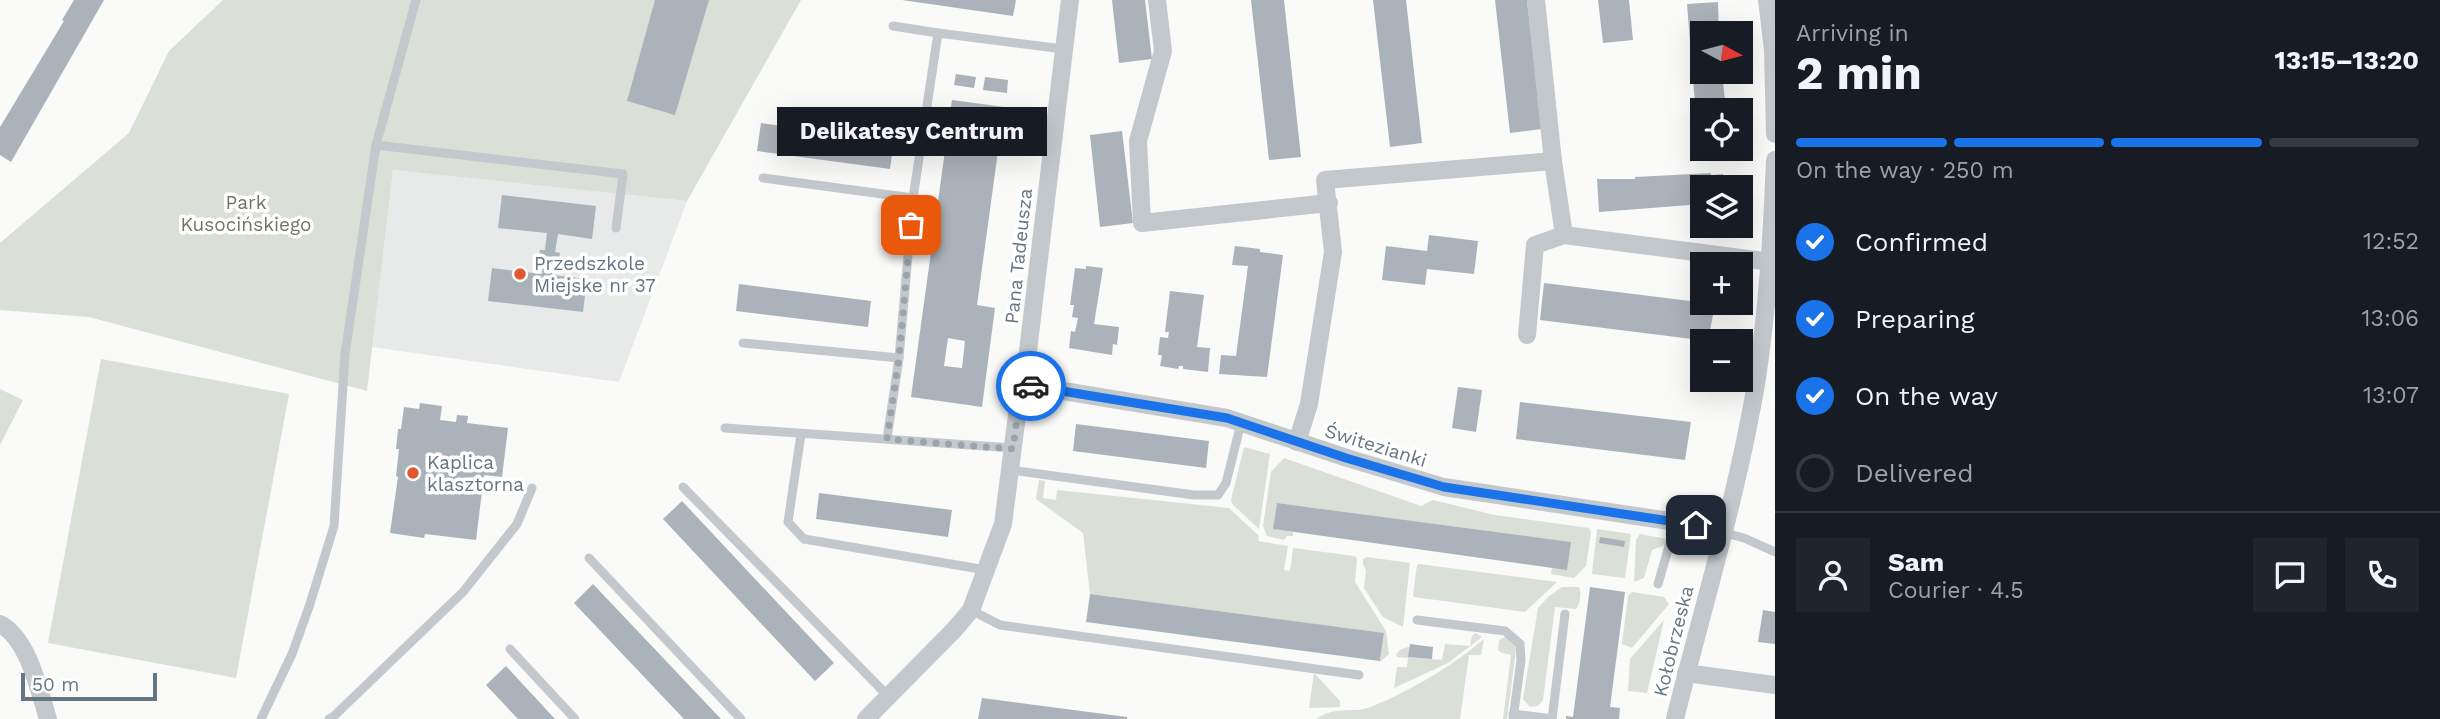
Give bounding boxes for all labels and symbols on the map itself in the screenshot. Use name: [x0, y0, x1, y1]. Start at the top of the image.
north arrow: [1690, 21, 1754, 84]
callout: Delikatesy Centrum: [776, 106, 1046, 155]
street label: Pana Tadeusza: [1000, 187, 1037, 325]
park label: Park Kusocińskiego: [181, 191, 311, 236]
pin: [881, 195, 941, 255]
place label: Przedszkole Miejske nr 37: [534, 252, 656, 297]
marker: Przedszkole Miejske nr 37: [512, 266, 528, 282]
courier: [996, 351, 1066, 421]
street label: Świtezianki: [1322, 419, 1430, 472]
place label: Kaplica klasztorna: [427, 451, 524, 496]
marker: Kaplica klasztorna: [405, 465, 421, 481]
pin: [1666, 495, 1726, 555]
street label: Kołobrzeska: [1649, 583, 1698, 699]
scale bar: [21, 670, 158, 702]

